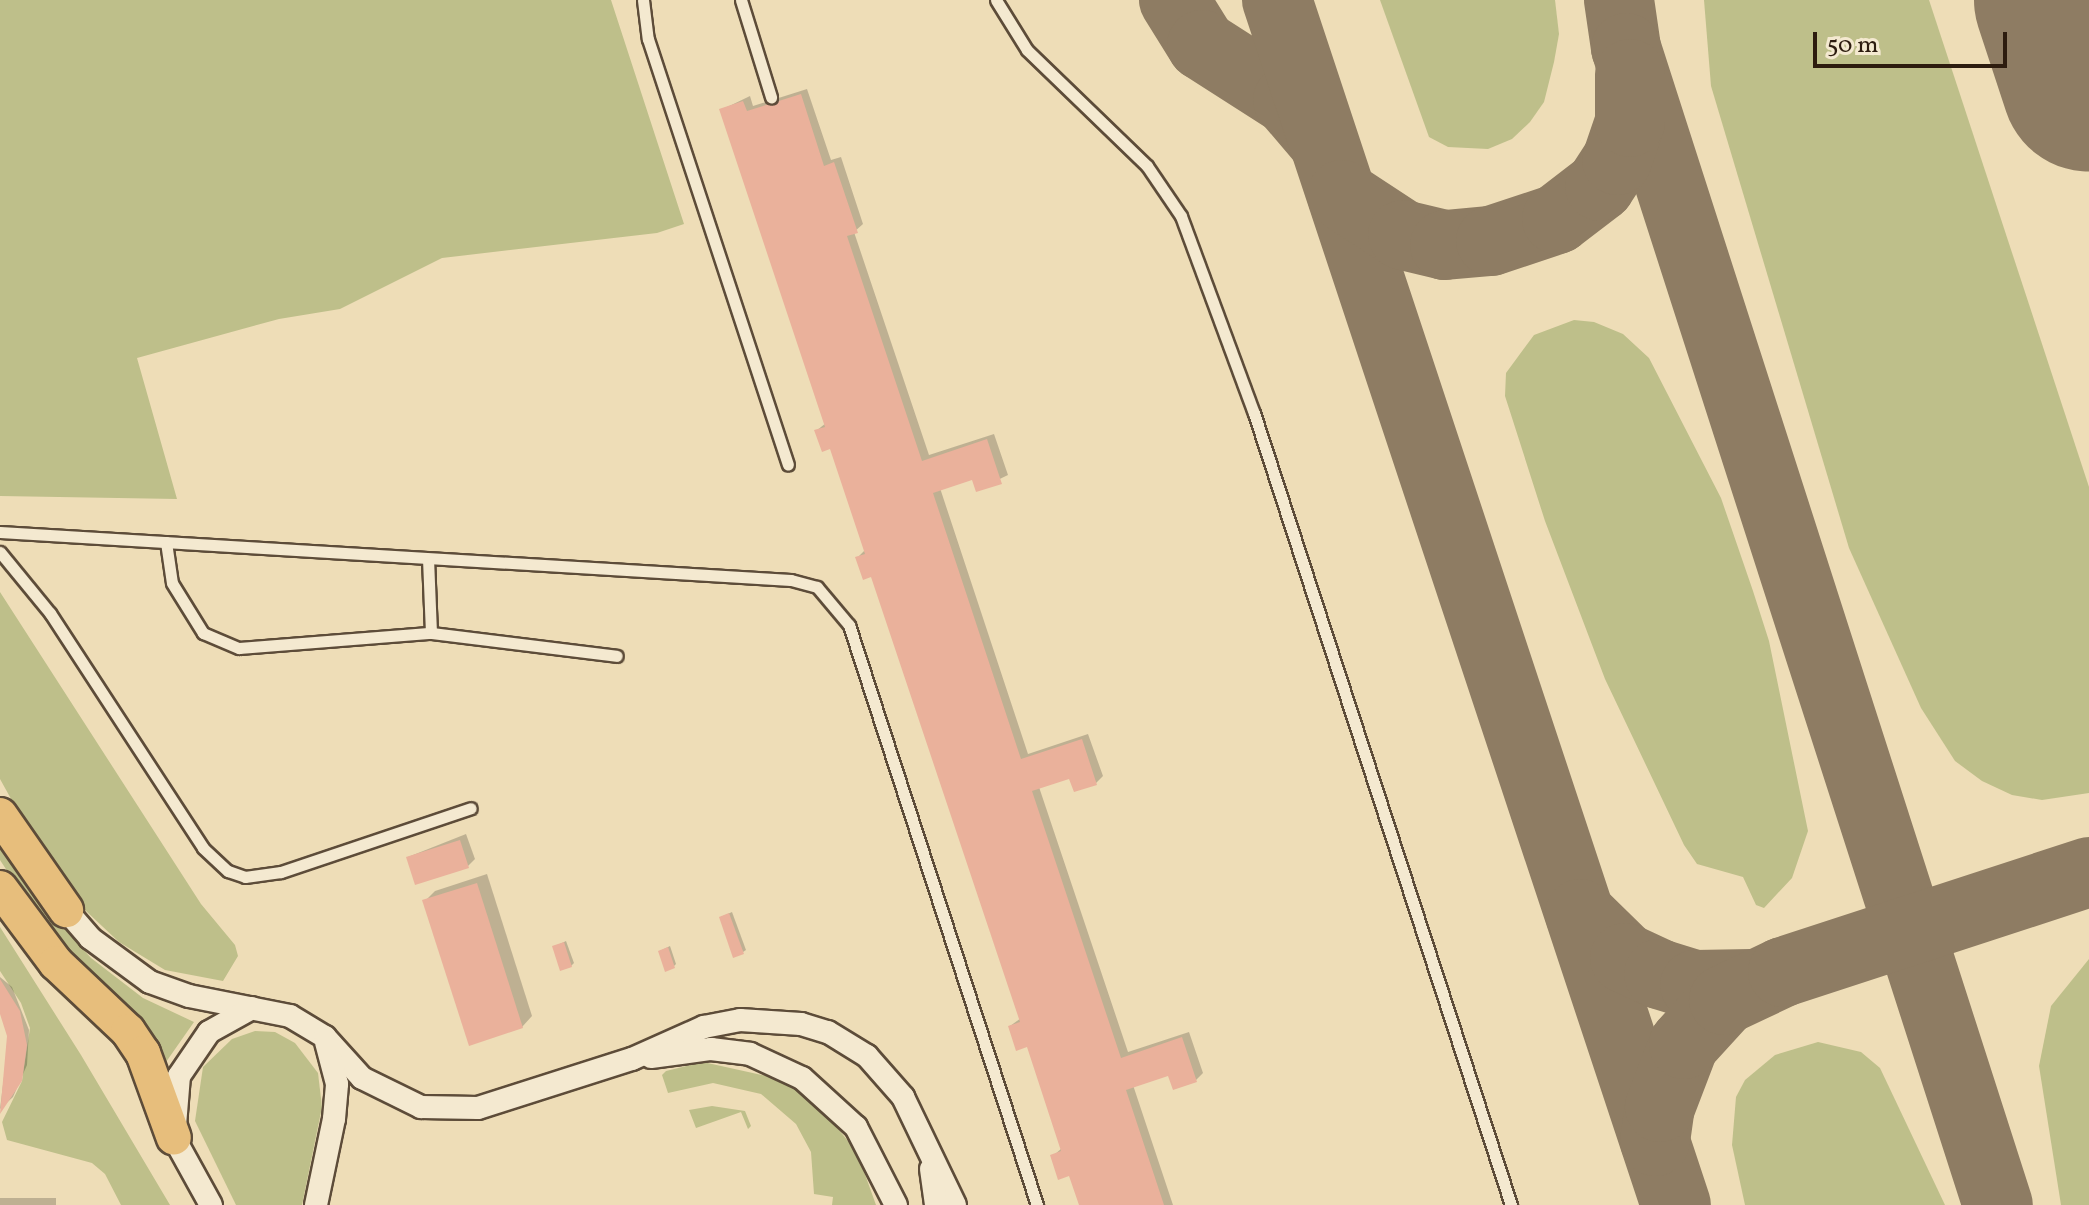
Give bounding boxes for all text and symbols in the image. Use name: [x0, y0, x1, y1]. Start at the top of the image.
scale bar: [1817, 16, 2011, 66]
text: 50 m: [1827, 29, 1879, 63]

